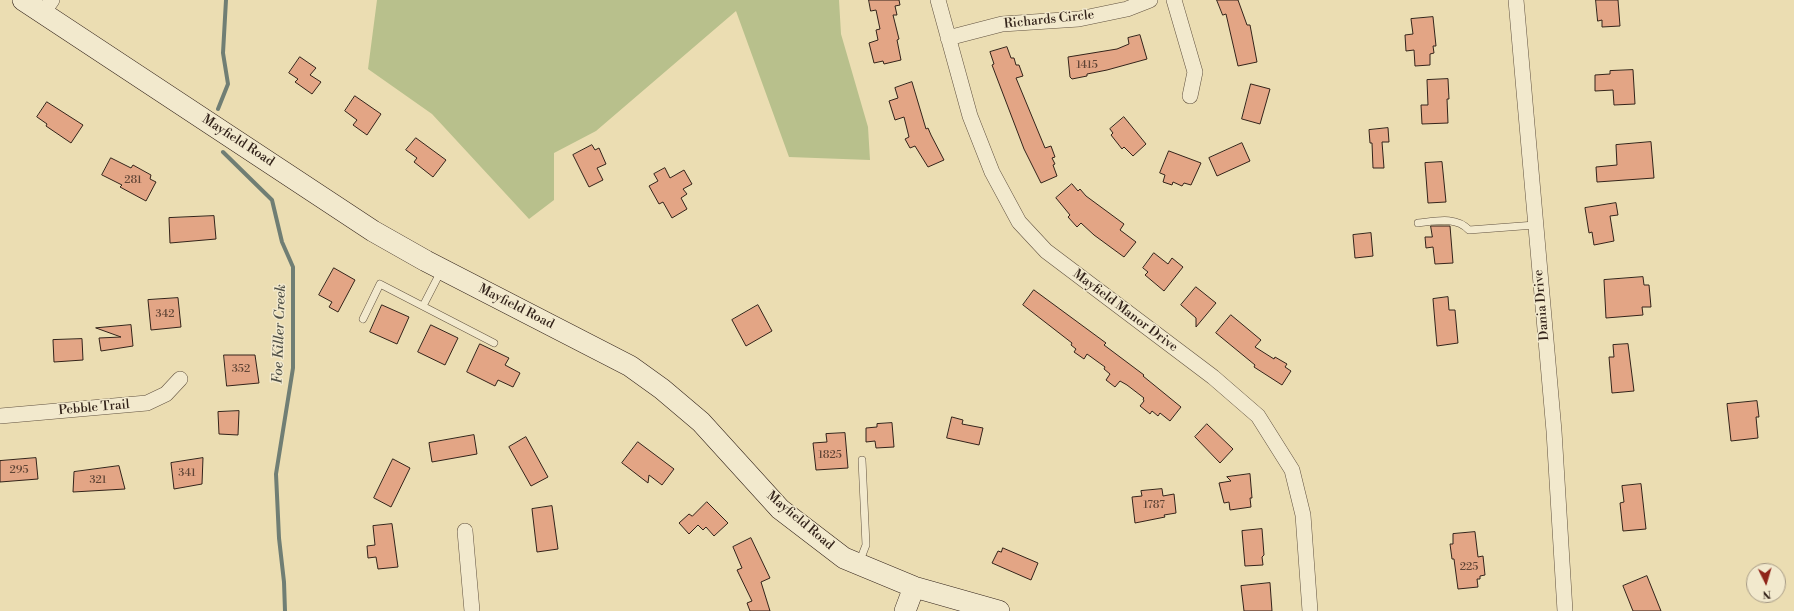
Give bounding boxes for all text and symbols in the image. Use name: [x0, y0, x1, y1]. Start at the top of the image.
street label: Richards Circle: [1003, 7, 1095, 33]
house number: 1415: [1076, 58, 1098, 72]
street label: Mayfield Road: [199, 112, 277, 170]
house number: 281: [124, 173, 142, 187]
street label: Mayfield Manor Drive: [1069, 266, 1181, 356]
street label: Dania Drive: [1531, 269, 1553, 341]
street label: Mayfield Road: [476, 281, 556, 333]
water label: Foe Killer Creek: [270, 284, 290, 384]
house number: 342: [155, 307, 175, 321]
house number: 352: [232, 362, 250, 376]
street label: Pebble Trail: [58, 397, 130, 419]
house number: 1825: [818, 448, 842, 462]
house number: 295: [10, 463, 28, 477]
house number: 341: [178, 466, 196, 480]
house number: 321: [89, 473, 107, 487]
street label: Mayfield Road: [763, 488, 837, 554]
house number: 1787: [1143, 498, 1165, 512]
house number: 225: [1460, 560, 1478, 574]
north arrow: [1746, 563, 1786, 603]
text: N: [1762, 587, 1772, 601]

